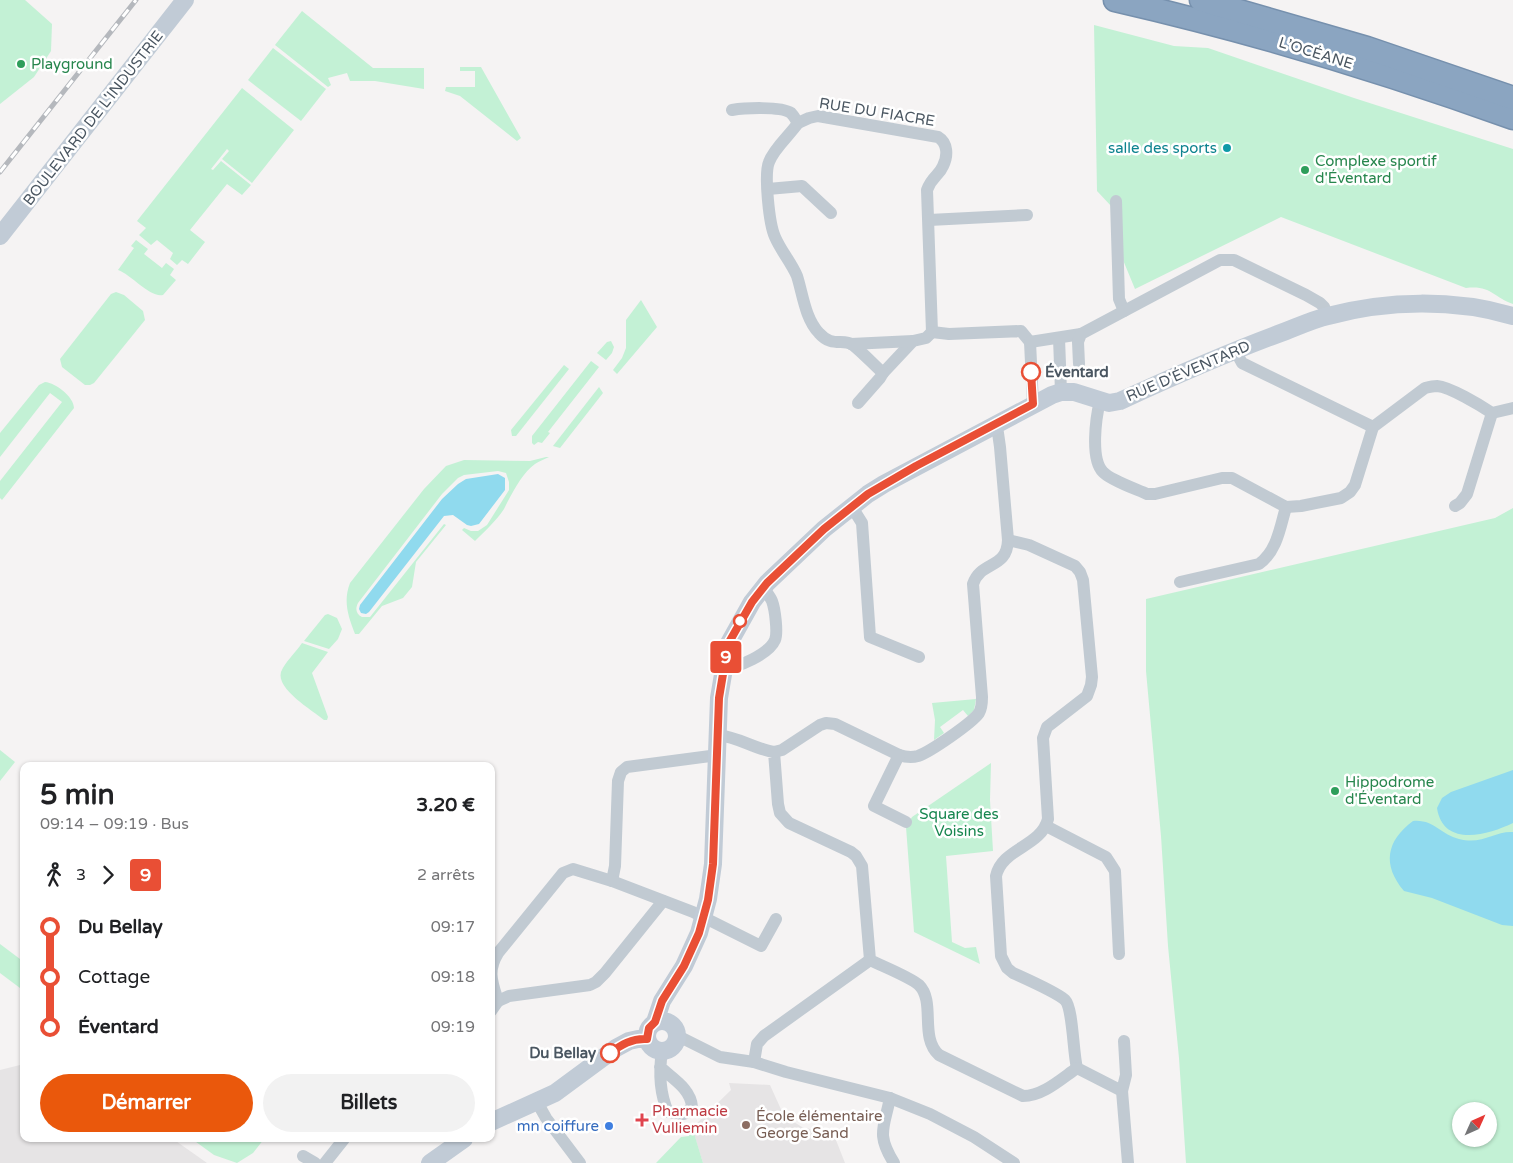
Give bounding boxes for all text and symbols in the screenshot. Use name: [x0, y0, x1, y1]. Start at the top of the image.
street label: BOULEVARD DE L'INDUSTRIE: [19, 27, 167, 209]
street label: L’OCÉANE: [1276, 33, 1356, 73]
place label: Playground: [31, 55, 113, 73]
marker: Playground: [15, 58, 27, 70]
street label: RUE DU FIACRE: [818, 94, 936, 130]
place label: salle des sports: [1108, 139, 1217, 157]
marker: salle des sports: [1221, 142, 1233, 154]
place label: Complexe sportif d'Éventard: [1315, 152, 1437, 187]
marker: Complexe sportif d'Éventard: [1299, 164, 1311, 176]
street label: RUE D'ÉVENTARD: [1123, 337, 1253, 405]
marker: Éventard: [1021, 362, 1041, 382]
place label: Éventard: [1045, 362, 1109, 381]
unlabelled marker: [733, 614, 747, 628]
line badge: 9: [710, 641, 742, 673]
text: 9: [720, 646, 732, 668]
place label: Hippodrome d'Éventard: [1345, 773, 1434, 808]
text: 5 min: [40, 778, 115, 812]
marker: Hippodrome d'Éventard: [1329, 785, 1341, 797]
text: 3.20 €: [416, 794, 475, 816]
park label: Square des Voisins: [919, 805, 999, 840]
text: 09:14 – 09:19 · Bus: [40, 814, 189, 834]
icon: walk: [40, 861, 68, 889]
icon: forward: [94, 861, 122, 889]
text: 9: [140, 864, 151, 886]
text: 3: [76, 865, 86, 885]
text: 2 arrêts: [417, 865, 475, 885]
text: Du Bellay: [78, 916, 163, 938]
text: 09:17: [431, 917, 475, 937]
text: Cottage: [78, 966, 150, 988]
text: 09:18: [431, 967, 475, 987]
text: Éventard: [78, 1016, 159, 1038]
text: 09:19: [431, 1017, 475, 1037]
marker: Du Bellay: [600, 1043, 620, 1063]
place label: Du Bellay: [529, 1044, 596, 1063]
button: Démarrer: [40, 1074, 253, 1132]
button: Billets: [263, 1074, 475, 1132]
place label: Pharmacie Vulliemin: [652, 1102, 728, 1137]
north arrow: [1452, 1102, 1498, 1148]
map controls: [1452, 1102, 1497, 1147]
place label: École élémentaire George Sand: [756, 1107, 882, 1142]
marker: Pharmacie Vulliemin: [636, 1114, 648, 1126]
place label: mn coiffure: [517, 1117, 599, 1135]
marker: École élémentaire George Sand: [740, 1119, 752, 1131]
marker: mn coiffure: [603, 1120, 615, 1132]

